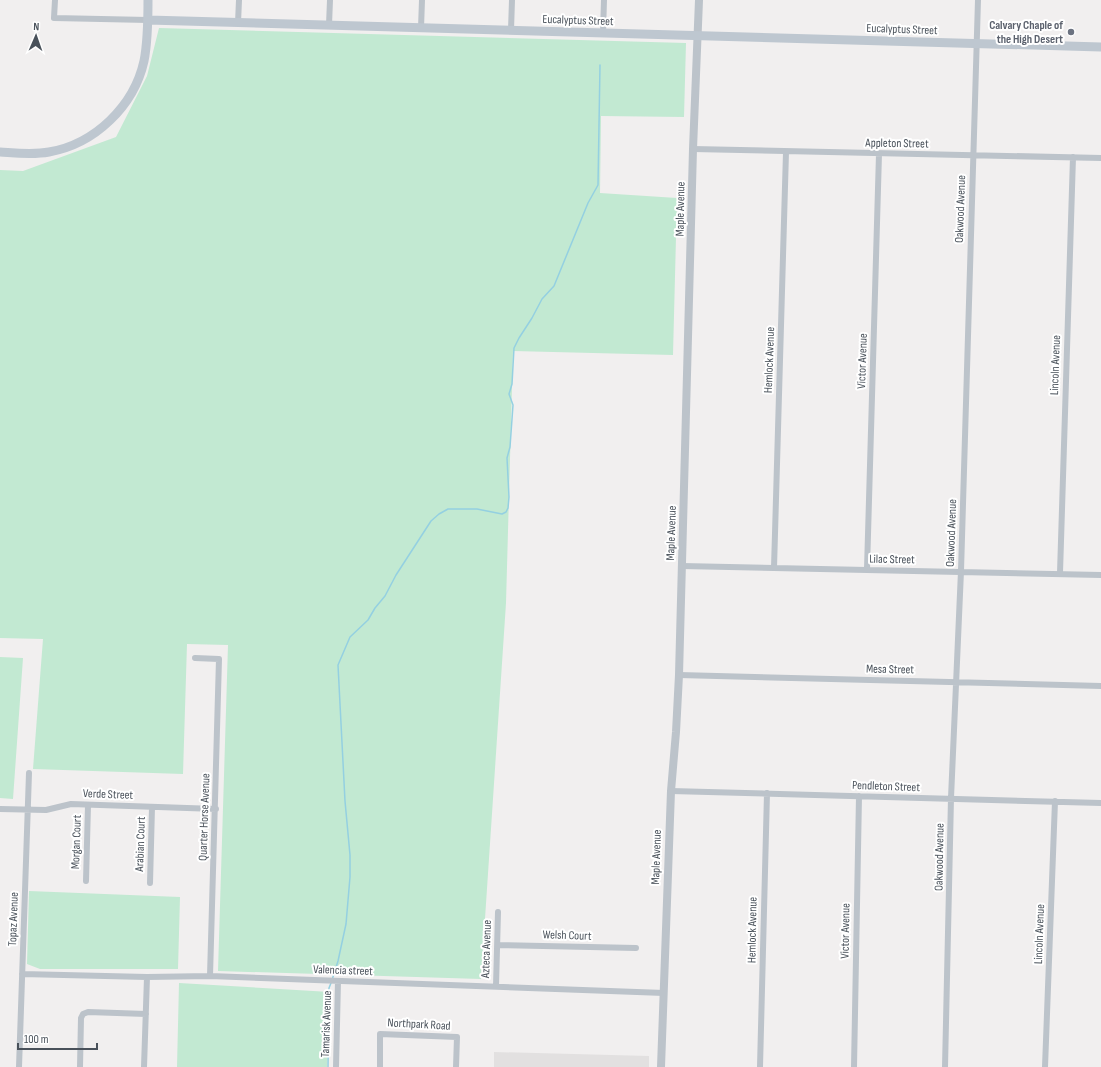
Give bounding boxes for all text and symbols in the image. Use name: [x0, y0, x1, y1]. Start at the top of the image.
street label: Eucalyptus Street: [542, 12, 614, 29]
north arrow: [16, 16, 56, 56]
place label: Calvary Chaple of the High Desert: [989, 18, 1063, 47]
text: N: [33, 20, 40, 33]
street label: Eucalyptus Street: [866, 21, 938, 38]
marker: Calvary Chaple of the High Desert: [1066, 27, 1076, 37]
street label: Appleton Street: [864, 135, 929, 152]
street label: Oakwood Avenue: [952, 175, 969, 243]
street label: Maple Avenue: [673, 181, 688, 237]
street label: Hemlock Avenue: [761, 326, 778, 393]
street label: Victor Avenue: [854, 333, 871, 389]
street label: Lincoln Avenue: [1047, 335, 1064, 395]
street label: Oakwood Avenue: [943, 499, 960, 567]
street label: Maple Avenue: [663, 505, 680, 561]
street label: Lilac Street: [869, 552, 915, 567]
street label: Mesa Street: [866, 662, 914, 677]
street label: Quarter Horse Avenue: [195, 773, 214, 861]
street label: Pendleton Street: [852, 778, 921, 795]
street label: Verde Street: [83, 786, 134, 803]
street label: Morgan Court: [68, 814, 85, 870]
street label: Arabian Court: [132, 816, 149, 873]
street label: Oakwood Avenue: [931, 823, 948, 891]
street label: Maple Avenue: [648, 829, 665, 885]
street label: Topaz Avenue: [5, 892, 22, 946]
street label: Hemlock Avenue: [744, 896, 761, 963]
street label: Victor Avenue: [838, 903, 853, 959]
street label: Lincoln Avenue: [1031, 904, 1048, 964]
street label: Azteca Avenue: [478, 919, 495, 979]
street label: Welsh Court: [542, 927, 592, 944]
street label: Valencia street: [313, 962, 374, 979]
street label: Tamarisk Avenue: [318, 990, 335, 1058]
street label: Northpark Road: [387, 1015, 451, 1034]
scale bar: [18, 1025, 97, 1051]
text: 100 m: [24, 1032, 49, 1047]

